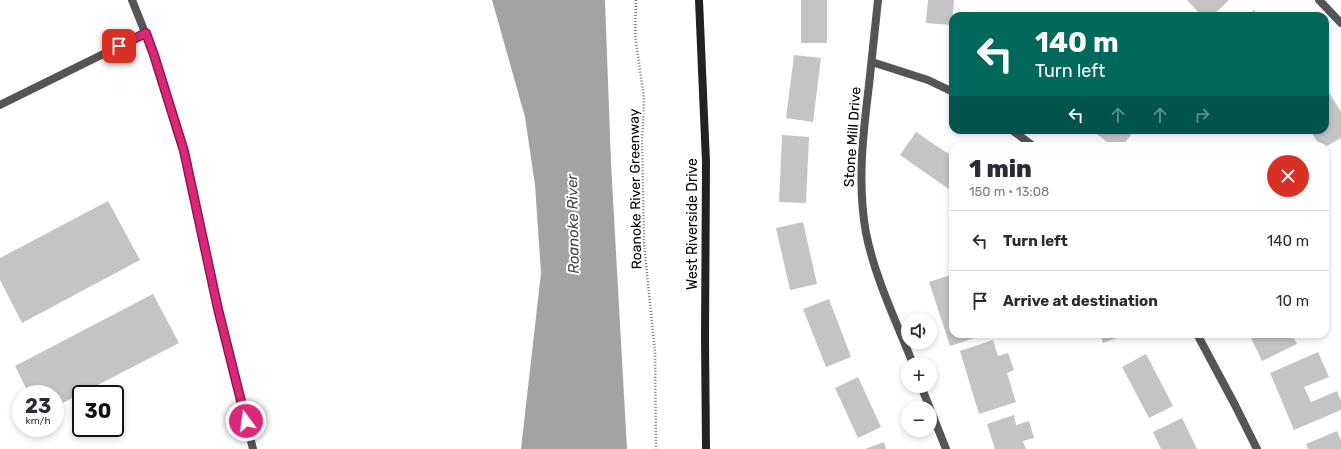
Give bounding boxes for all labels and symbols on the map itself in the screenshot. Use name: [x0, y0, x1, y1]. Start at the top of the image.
pin: [102, 29, 136, 63]
street label: Stone Mill Drive: [841, 86, 864, 188]
street label: Roanoke River Greenway: [626, 108, 645, 270]
street label: West Riverside Drive: [684, 158, 701, 290]
water label: Roanoke River: [563, 173, 583, 274]
speed limit sign: 30: [72, 385, 124, 437]
position arrow: [225, 400, 267, 442]

